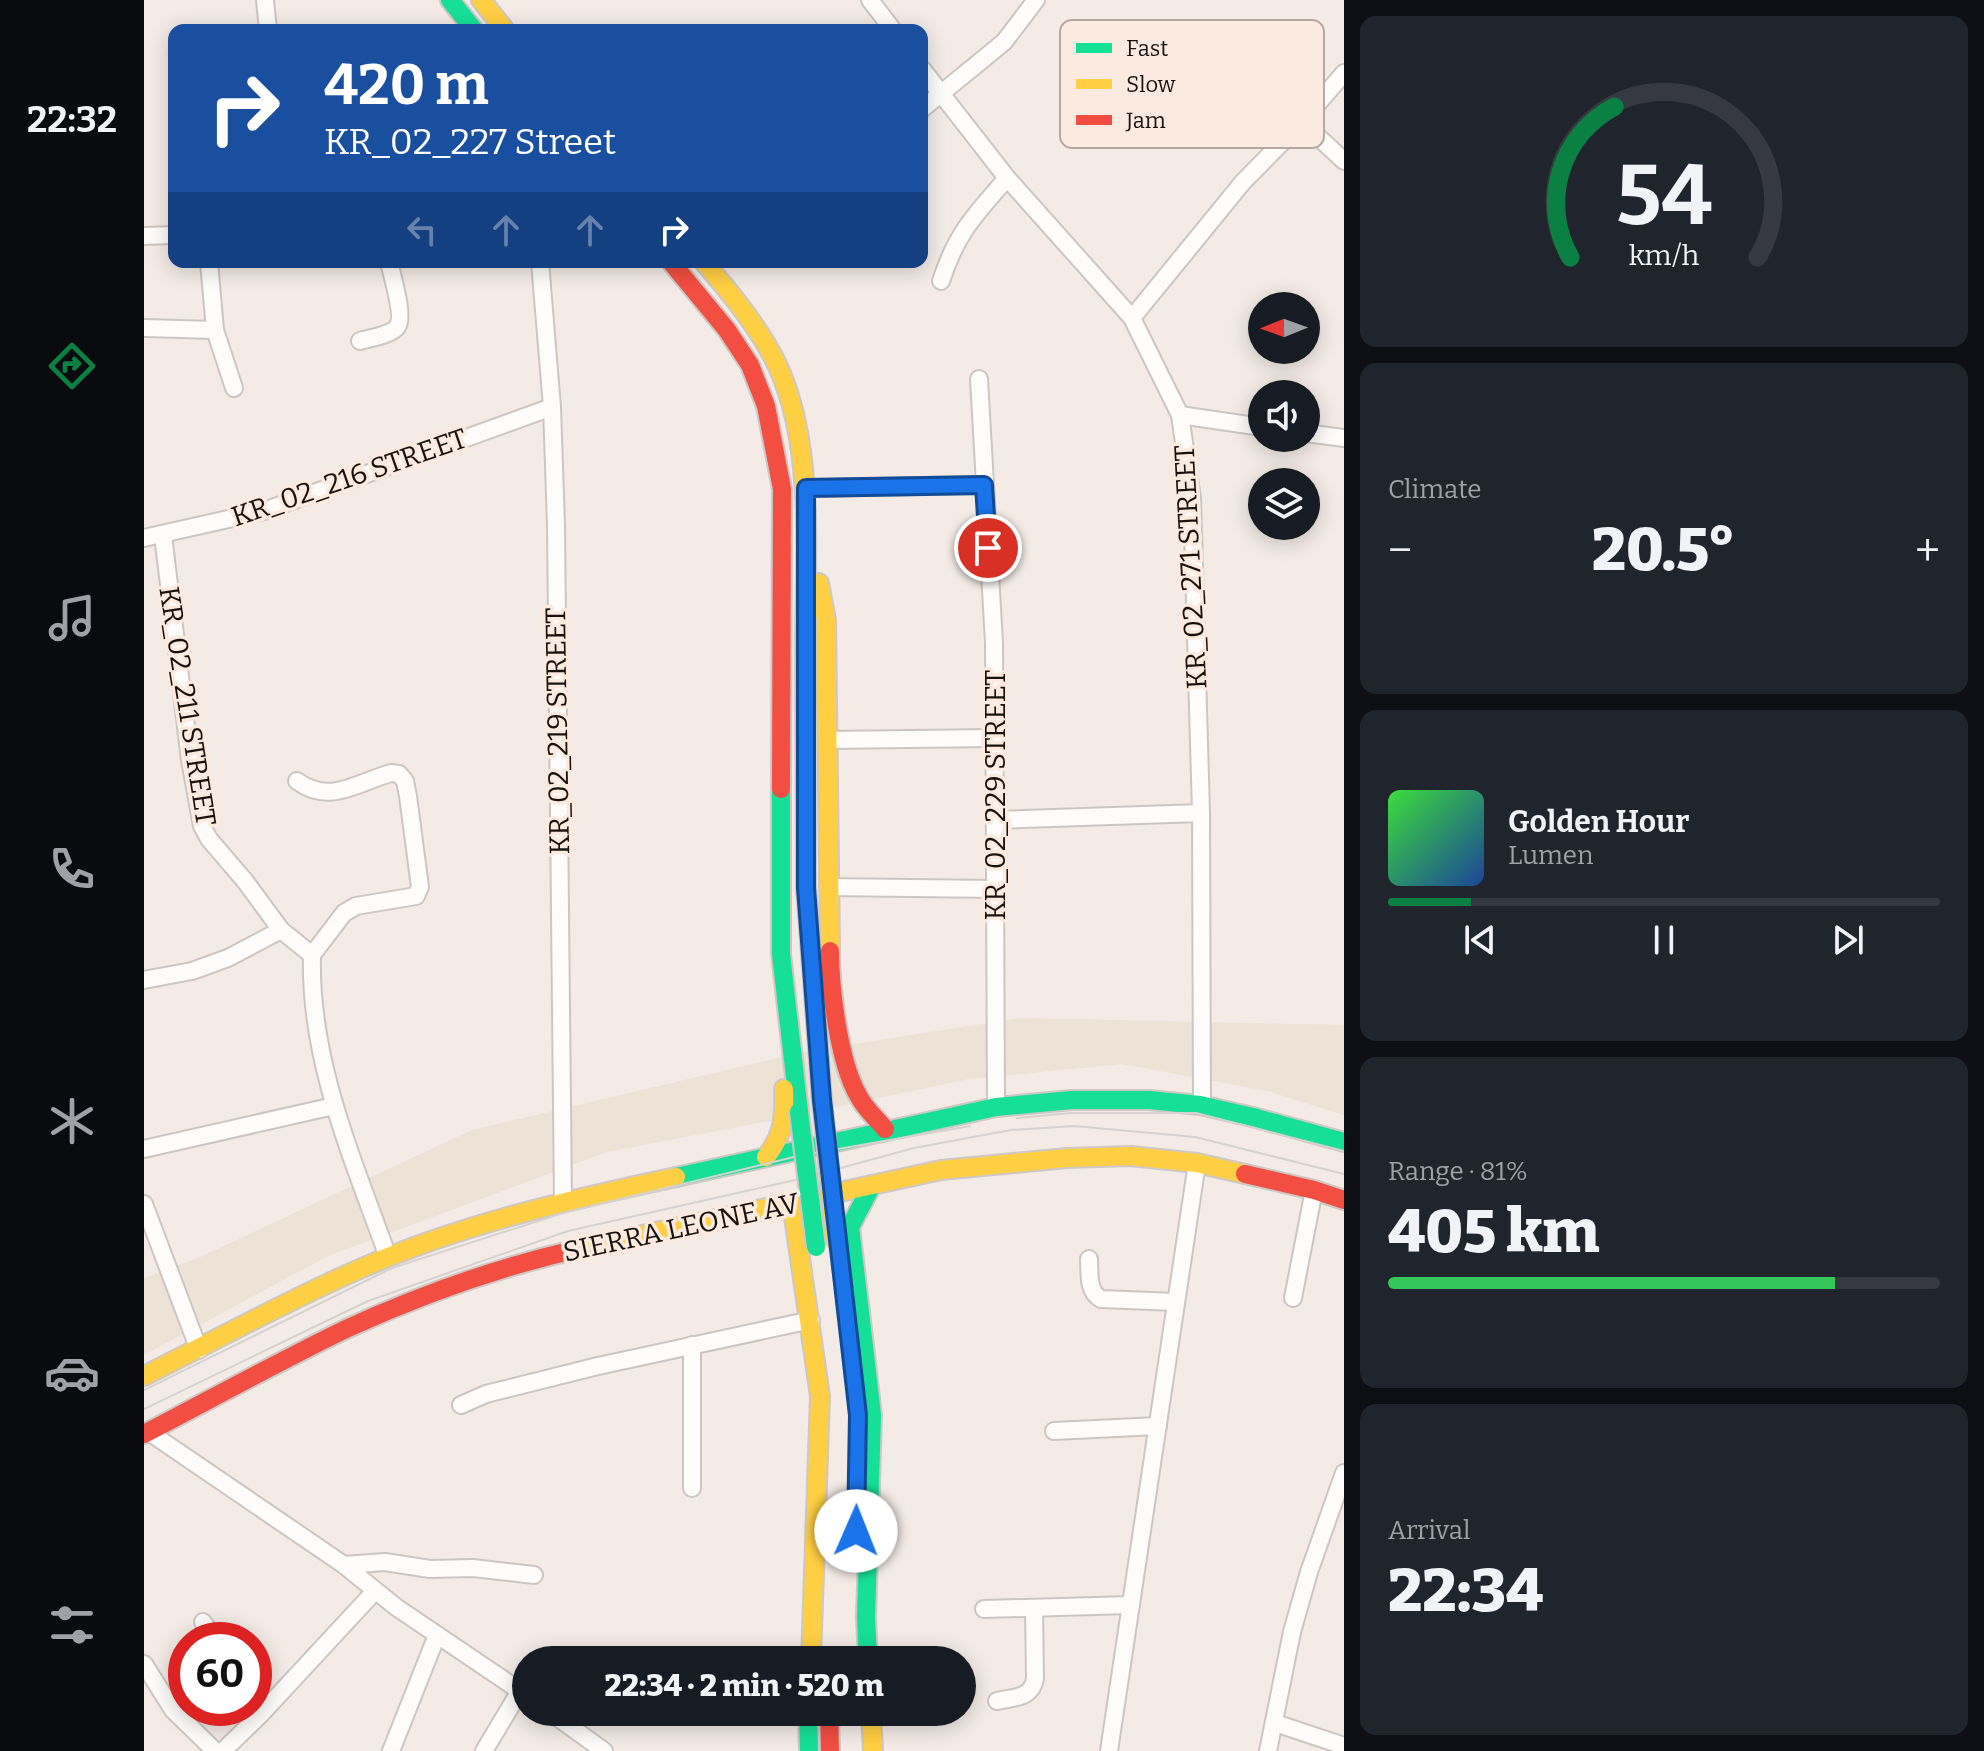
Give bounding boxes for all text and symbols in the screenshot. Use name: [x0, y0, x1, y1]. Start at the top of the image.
legend: [1060, 20, 1324, 148]
text: Fast: [1126, 35, 1168, 62]
text: 420 m: [324, 52, 489, 119]
icon: right: [192, 56, 296, 160]
text: Slow: [1126, 71, 1176, 98]
text: 22:32: [27, 98, 117, 142]
text: Jam: [1125, 107, 1166, 134]
text: KR_02_227 Street: [324, 120, 616, 164]
text: 54: [1616, 145, 1712, 245]
icon: left: [400, 208, 444, 252]
icon: ahead: [484, 208, 528, 252]
icon: ahead: [568, 208, 612, 252]
icon: right: [652, 208, 696, 252]
text: km/h: [1629, 238, 1700, 273]
north arrow: [1248, 292, 1320, 364]
map controls: [1248, 292, 1320, 540]
icon: directions: [44, 338, 100, 394]
button: sound: [1248, 380, 1320, 452]
street label: KR_02_216 STREET: [227, 422, 471, 533]
street label: KR_02_271 STREET: [1168, 444, 1213, 690]
button: layers: [1248, 468, 1320, 540]
text: Climate: [1388, 474, 1482, 505]
pin: [954, 514, 1022, 582]
text: 20.5°: [1592, 514, 1735, 586]
text: −: [1388, 524, 1412, 577]
text: +: [1915, 524, 1940, 577]
icon: arrive: [966, 526, 1010, 570]
street label: KR_02_211 STREET: [152, 584, 223, 828]
icon: music: [44, 590, 100, 646]
street label: KR_02_219 STREET: [539, 607, 576, 855]
street label: KR_02_229 STREET: [979, 670, 1012, 920]
text: Golden Hour: [1508, 804, 1689, 840]
text: Lumen: [1508, 840, 1594, 871]
icon: phone: [44, 841, 100, 897]
icon: previous: [1458, 918, 1502, 962]
icon: pause: [1642, 918, 1686, 962]
icon: next: [1826, 918, 1870, 962]
icon: climate: [44, 1093, 100, 1149]
text: Range · 81%: [1388, 1156, 1528, 1187]
street label: SIERRA LEONE AV: [560, 1186, 803, 1269]
text: 405 km: [1388, 1196, 1599, 1268]
icon: car: [44, 1345, 100, 1401]
position arrow: [814, 1489, 898, 1573]
text: Arrival: [1388, 1515, 1470, 1546]
text: 22:34: [1388, 1555, 1543, 1627]
icon: filters: [44, 1597, 100, 1653]
speed limit sign: 60: [168, 1622, 272, 1726]
text: 22:34 · 2 min · 520 m: [605, 1668, 883, 1704]

